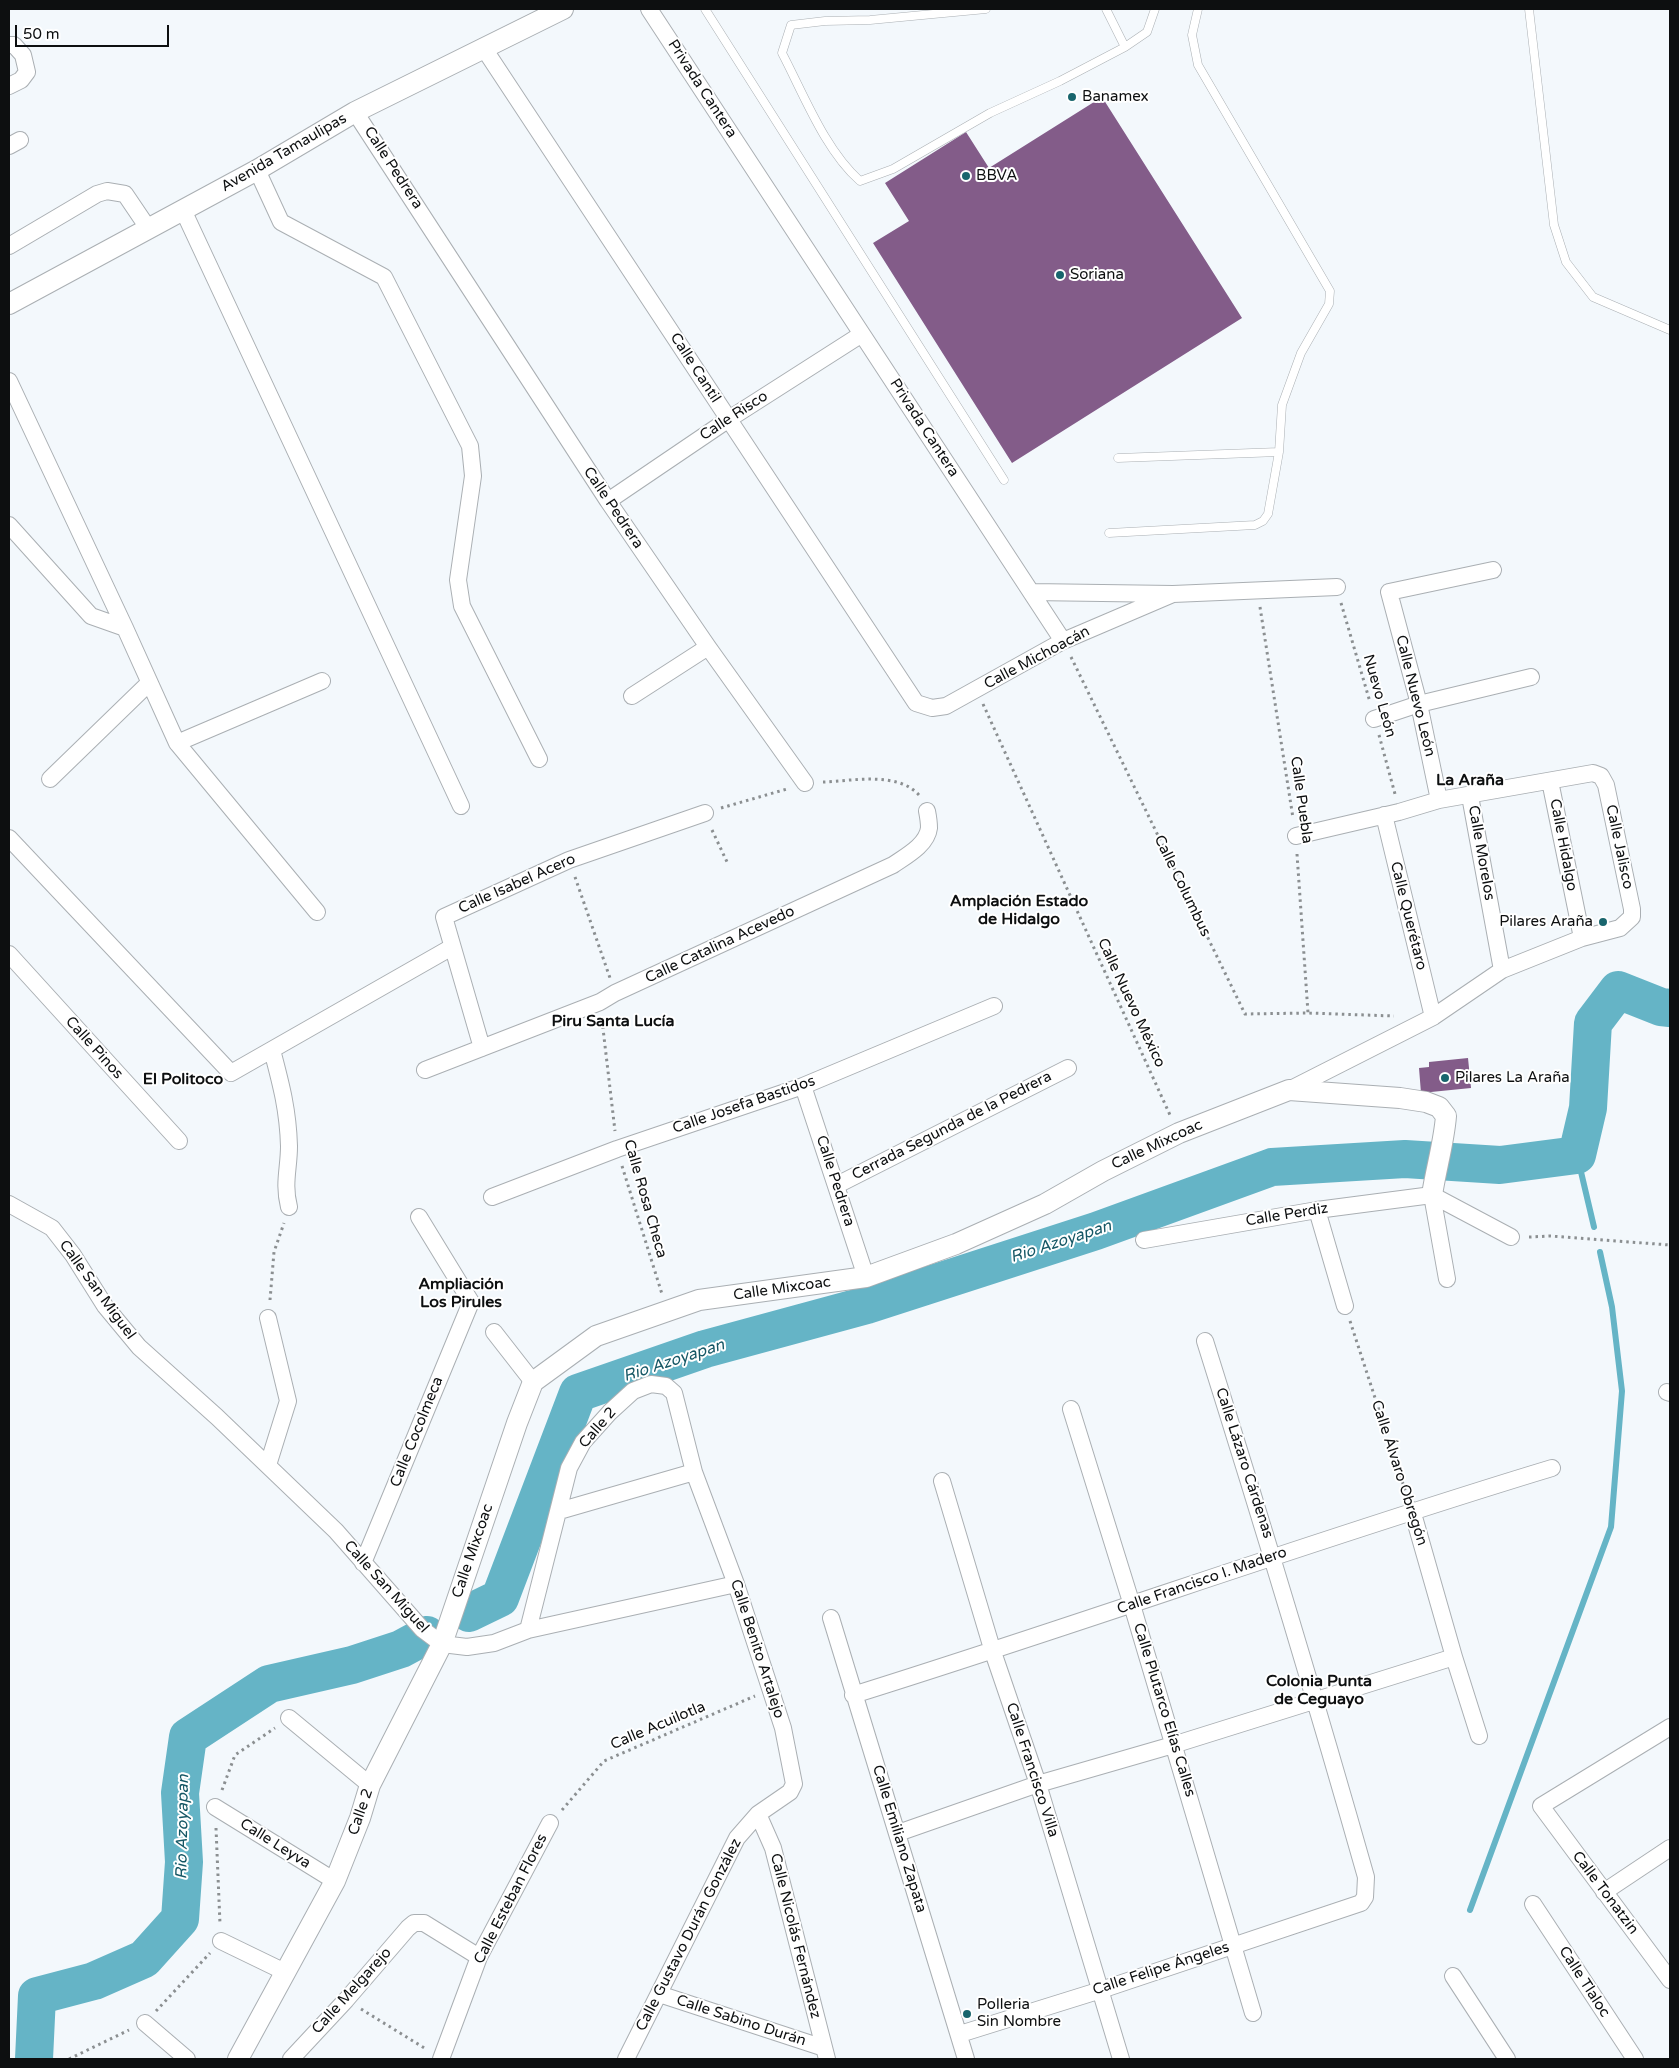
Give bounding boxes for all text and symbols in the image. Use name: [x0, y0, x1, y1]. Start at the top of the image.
scale bar: [18, 15, 171, 47]
text: 50 m: [23, 25, 60, 43]
street label: Privada Cantera: [664, 36, 740, 142]
place label: Banamex: [1082, 88, 1149, 106]
marker: Banamex: [1066, 91, 1078, 103]
street label: Avenida Tamaulipas: [218, 110, 350, 196]
street label: Calle Pedrera: [360, 123, 426, 213]
place label: BBVA: [976, 167, 1018, 185]
marker: BBVA: [960, 170, 972, 182]
place label: Soriana: [1070, 266, 1124, 284]
marker: Soriana: [1054, 269, 1066, 281]
street label: Calle Cantil: [666, 330, 724, 406]
street label: Privada Cantera: [886, 375, 962, 481]
street label: Calle Risco: [697, 387, 771, 445]
street label: Calle Pedrera: [579, 464, 647, 552]
street label: Calle Michoacán: [981, 623, 1093, 693]
street label: Calle Nuevo León: [1391, 633, 1439, 759]
street label: Nuevo León: [1359, 652, 1399, 740]
street label: Calle Puebla: [1286, 755, 1316, 845]
district label: La Araña: [1436, 771, 1504, 791]
street label: Calle Hidalgo: [1545, 797, 1581, 893]
street label: Calle Jalisco: [1601, 803, 1637, 891]
street label: Calle Morelos: [1464, 804, 1498, 902]
street label: Calle Columbus: [1150, 832, 1214, 940]
street label: Calle Isabel Acero: [456, 850, 578, 918]
street label: Calle Querétaro: [1386, 860, 1430, 972]
district label: Amplación Estado de Hidalgo: [950, 892, 1088, 930]
street label: Calle Catalina Acevedo: [642, 902, 798, 988]
place label: Pilares Araña: [1499, 913, 1593, 931]
marker: Pilares Araña: [1597, 916, 1609, 928]
street label: Calle Nuevo México: [1093, 935, 1169, 1071]
district label: Piru Santa Lucía: [552, 1012, 674, 1032]
street label: Calle Pinos: [61, 1013, 127, 1083]
street label: Cerrada Segunda de la Pedrera: [849, 1068, 1055, 1184]
place label: Pilares La Araña: [1455, 1069, 1570, 1087]
district label: El Politoco: [143, 1070, 223, 1090]
street label: Calle Josefa Bastidos: [670, 1072, 818, 1138]
marker: Pilares La Araña: [1439, 1072, 1451, 1084]
street label: Calle Mixcoac: [1109, 1116, 1205, 1174]
street label: Calle Pedrera: [812, 1133, 858, 1229]
street label: Calle Rosa Checa: [619, 1138, 671, 1260]
street label: Calle Perdiz: [1244, 1200, 1330, 1230]
water label: Rio Azoyapan: [1008, 1217, 1114, 1267]
street label: Calle San Miguel: [55, 1237, 139, 1343]
street label: Calle Mixcoac: [732, 1273, 832, 1305]
district label: Ampliación Los Pirules: [418, 1275, 504, 1313]
water label: Rio Azoyapan: [621, 1336, 727, 1386]
street label: Calle Cocolmeca: [387, 1374, 447, 1490]
street label: Calle Lázaro Cárdenas: [1211, 1385, 1277, 1541]
street label: Calle Álvaro Obregón: [1367, 1398, 1431, 1548]
street label: Calle 2: [575, 1404, 621, 1452]
street label: Calle Mixcoac: [449, 1502, 497, 1600]
street label: Calle San Miguel: [340, 1537, 432, 1637]
street label: Calle Francisco I. Madero: [1115, 1543, 1289, 1619]
street label: Calle Benito Artalejo: [726, 1577, 788, 1721]
street label: Calle Plutarco Elías Calles: [1129, 1621, 1199, 1799]
district label: Colonia Punta de Ceguayo: [1266, 1672, 1372, 1710]
street label: Calle Acuilotla: [608, 1698, 708, 1754]
street label: Calle Francisco Villa: [1002, 1700, 1062, 1840]
street label: Calle Emiliano Zapata: [868, 1763, 930, 1915]
water label: Rio Azoyapan: [172, 1774, 194, 1880]
street label: Calle 2: [345, 1786, 377, 1838]
street label: Calle Leyva: [236, 1815, 314, 1873]
street label: Calle Esteban Flores: [470, 1831, 552, 1967]
street label: Calle Gustavo Durán González: [632, 1836, 746, 2034]
street label: Calle Tonatzin: [1568, 1848, 1642, 1938]
street label: Calle Nicolás Fernández: [766, 1852, 824, 2020]
street label: Calle Felipe Ángeles: [1090, 1938, 1232, 2000]
street label: Calle Tlaloc: [1554, 1943, 1614, 2021]
street label: Calle Melgarejo: [308, 1944, 396, 2038]
street label: Calle Sabino Durán: [674, 1992, 808, 2050]
place label: Polleria Sin Nombre: [977, 1996, 1061, 2031]
marker: Polleria Sin Nombre: [961, 2008, 973, 2020]

